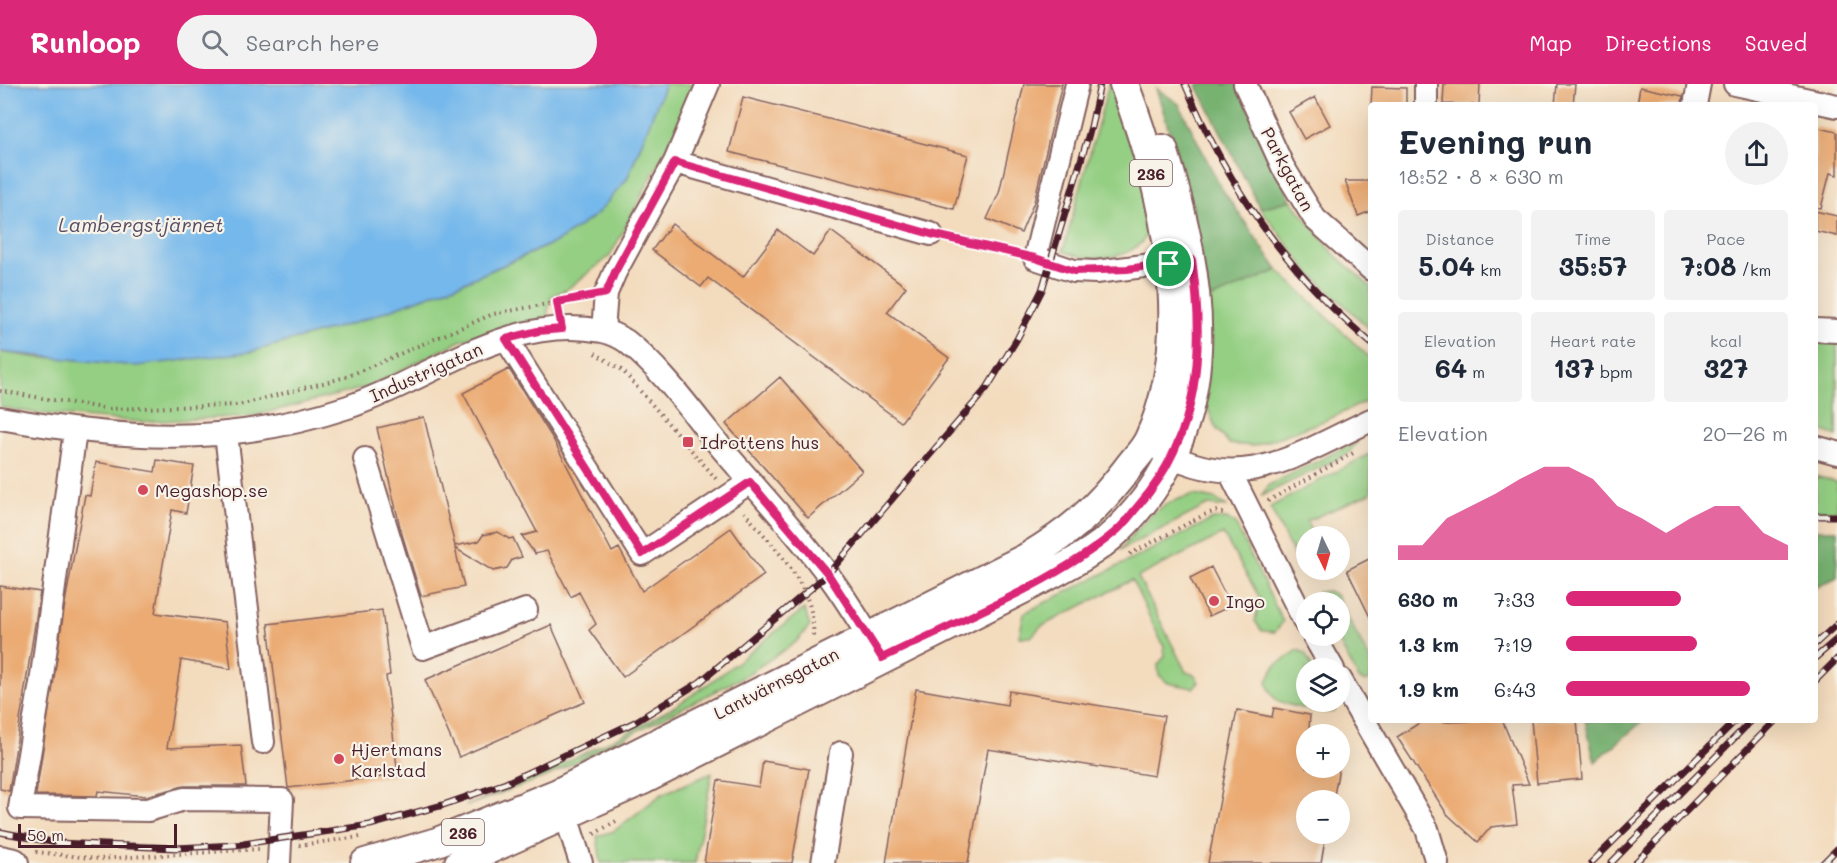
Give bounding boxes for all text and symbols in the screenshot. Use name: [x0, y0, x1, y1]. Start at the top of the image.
search box: [177, 15, 597, 69]
text: Runloop: [30, 24, 141, 60]
icon: search: [198, 26, 231, 59]
text: Search here: [246, 28, 380, 57]
text: Map: [1529, 29, 1572, 56]
text: Directions: [1605, 29, 1712, 56]
text: Saved: [1745, 29, 1807, 56]
text: Evening run: [1398, 119, 1592, 162]
button: share: [1725, 122, 1788, 185]
street label: Parkgatan: [1256, 123, 1320, 215]
road number: 236: [1130, 160, 1172, 186]
text: 18:52 · 8 × 630 m: [1398, 163, 1564, 189]
water label: Lambergstjärnet: [58, 211, 224, 237]
text: Distance: [1426, 228, 1494, 249]
text: Time: [1575, 228, 1611, 249]
text: Pace: [1706, 228, 1746, 249]
pin: [1143, 238, 1194, 289]
icon: arrive: [1152, 247, 1185, 280]
text: 5.04: [1419, 249, 1475, 283]
text: 35:57: [1559, 249, 1627, 283]
text: 7:08: [1681, 249, 1736, 283]
text: km: [1475, 259, 1501, 280]
text: /km: [1736, 259, 1771, 280]
text: Elevation: [1424, 330, 1496, 351]
text: Heart rate: [1550, 330, 1636, 351]
text: kcal: [1710, 330, 1742, 351]
street label: Industrigatan: [366, 336, 486, 408]
text: 64: [1435, 351, 1467, 385]
text: 137: [1553, 351, 1595, 385]
text: 327: [1704, 351, 1748, 385]
text: m: [1467, 361, 1485, 382]
text: bpm: [1595, 361, 1633, 382]
text: Elevation: [1398, 420, 1488, 446]
text: 20–26 m: [1703, 420, 1788, 446]
place label: Idrottens hus: [700, 430, 819, 454]
marker: Idrottens hus: [681, 435, 695, 449]
place label: Megashop.se: [155, 478, 268, 502]
marker: Megashop.se: [136, 483, 150, 497]
north arrow: [1296, 526, 1350, 580]
map controls: [1296, 526, 1350, 844]
text: 630 m: [1398, 586, 1458, 612]
text: 7:33: [1494, 586, 1535, 612]
place label: Ingo: [1226, 589, 1265, 613]
button: locate: [1296, 592, 1350, 646]
marker: Ingo: [1207, 594, 1221, 608]
text: 1.3 km: [1398, 631, 1459, 657]
text: 7:19: [1494, 631, 1532, 657]
street label: Lantvärnsgatan: [709, 641, 843, 725]
button: layers: [1296, 658, 1350, 712]
text: 1.9 km: [1398, 676, 1459, 702]
text: 6:43: [1494, 676, 1536, 702]
button: +: [1296, 724, 1350, 778]
place label: Hjertmans Karlstad: [351, 737, 442, 782]
marker: Hjertmans Karlstad: [332, 752, 346, 766]
button: −: [1296, 790, 1350, 844]
road number: 236: [442, 819, 484, 845]
scale bar: [18, 821, 177, 848]
text: 50 m: [27, 824, 64, 845]

